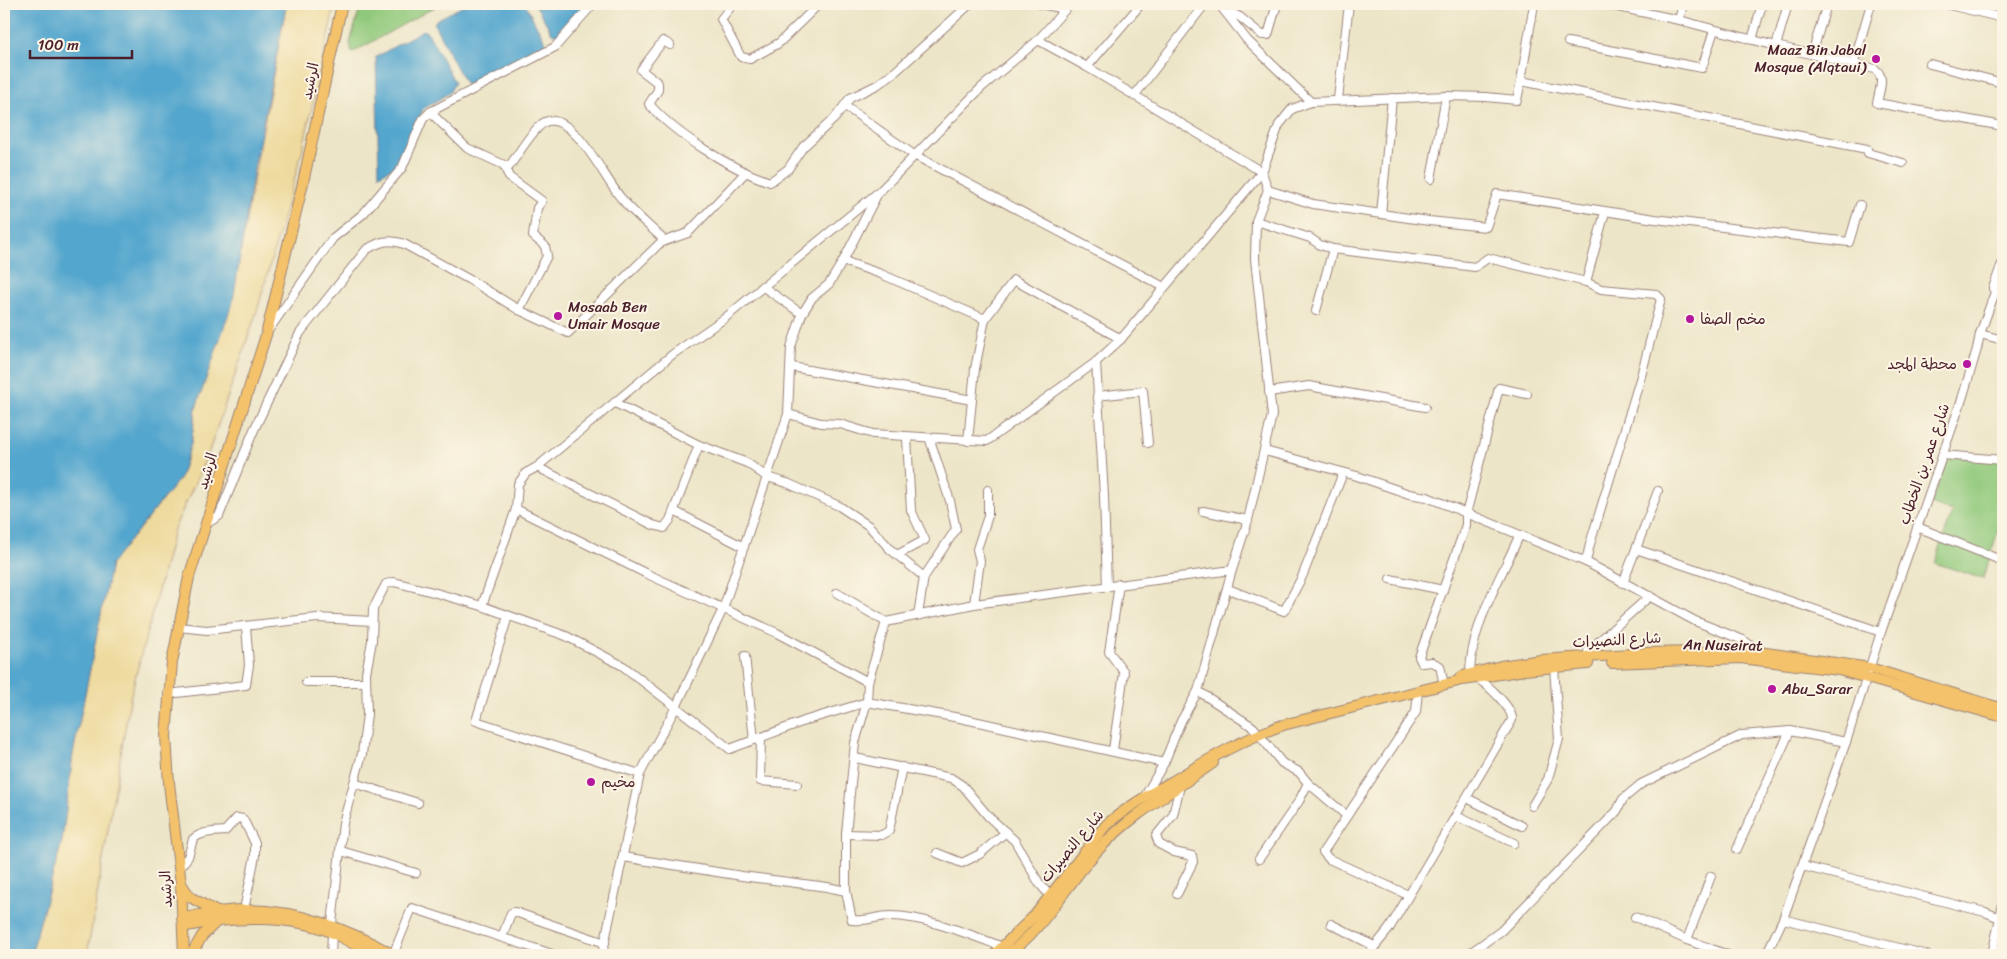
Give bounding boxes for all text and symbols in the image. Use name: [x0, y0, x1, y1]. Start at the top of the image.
scale bar: [30, 28, 132, 60]
text: 100 m: [38, 32, 79, 58]
place label: Maaz Bin Jabal Mosque (Alqtaui): [1754, 37, 1867, 80]
marker: Maaz Bin Jabal Mosque (Alqtaui): [1870, 53, 1882, 65]
street label: الرشيد: [293, 60, 327, 102]
place label: Mosaab Ben Umair Mosque: [568, 294, 660, 337]
place label: مخم الصفا: [1700, 306, 1766, 332]
marker: Mosaab Ben Umair Mosque: [552, 310, 564, 322]
marker: مخم الصفا: [1684, 313, 1696, 325]
place label: محطة المجد: [1887, 351, 1957, 377]
marker: محطة المجد: [1961, 358, 1973, 370]
street label: شارع عمر بن الخطاب: [1891, 400, 1957, 528]
street label: الرشيد: [189, 449, 225, 493]
street label: شارع النصيرات: [1572, 625, 1662, 655]
street label: An Nuseirat: [1682, 631, 1763, 659]
place label: Abu_Sarar: [1781, 676, 1853, 702]
marker: Abu_Sarar: [1766, 683, 1778, 695]
place label: مخيم: [601, 769, 636, 795]
marker: مخيم: [585, 776, 597, 788]
street label: شارع النصيرات: [1033, 804, 1111, 888]
street label: الرشيد: [152, 870, 180, 908]

